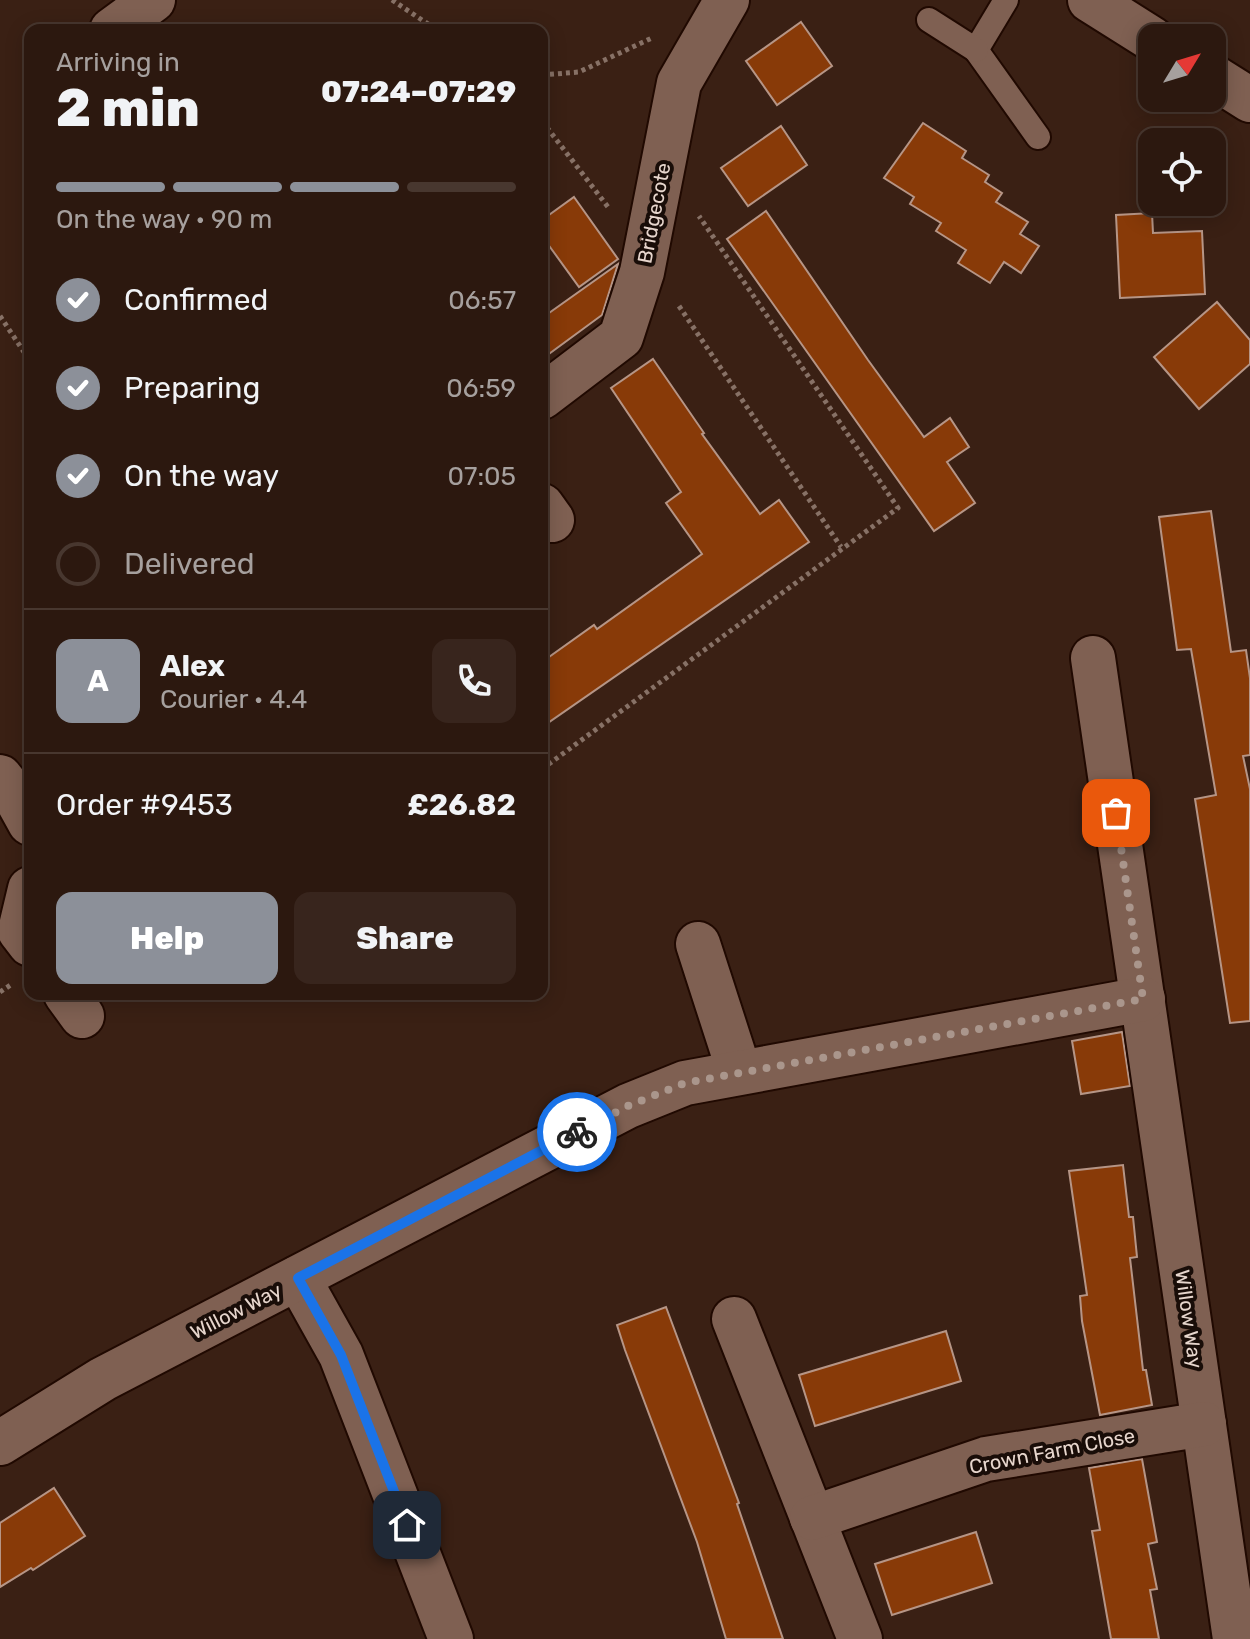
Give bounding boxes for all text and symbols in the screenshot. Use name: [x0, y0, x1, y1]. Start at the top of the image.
north arrow: [1138, 24, 1226, 112]
map controls: [1138, 24, 1226, 216]
text: Arriving in: [56, 47, 180, 78]
text: 07:24–07:29: [321, 74, 516, 110]
text: 2 min: [56, 77, 200, 139]
button: locate: [1138, 128, 1226, 216]
street label: Bridgecote: [632, 161, 676, 265]
text: On the way · 90 m: [56, 204, 272, 235]
icon: check: [56, 278, 100, 322]
text: Confirmed: [124, 282, 268, 318]
text: 06:57: [448, 285, 516, 316]
icon: check: [56, 366, 100, 410]
text: Preparing: [124, 370, 260, 406]
text: 06:59: [446, 373, 516, 404]
icon: check: [56, 454, 100, 498]
text: On the way: [124, 458, 279, 494]
text: 07:05: [448, 461, 516, 492]
text: Delivered: [124, 546, 255, 582]
button: phone: [432, 639, 516, 723]
text: Alex: [160, 648, 225, 684]
text: A: [87, 663, 109, 699]
text: Courier · 4.4: [160, 684, 307, 715]
pin: [1082, 779, 1150, 847]
text: Order #9453: [56, 787, 233, 823]
text: £26.82: [407, 787, 516, 823]
icon: bag: [1094, 791, 1138, 835]
button: Help: [56, 892, 278, 984]
button: Share: [294, 892, 516, 984]
courier: [537, 1092, 617, 1172]
icon: bike: [555, 1110, 599, 1154]
street label: Willow Way: [1170, 1268, 1208, 1370]
street label: Willow Way: [186, 1278, 286, 1344]
street label: Crown Farm Close: [967, 1423, 1137, 1479]
pin: [373, 1491, 441, 1559]
icon: home: [385, 1503, 429, 1547]

